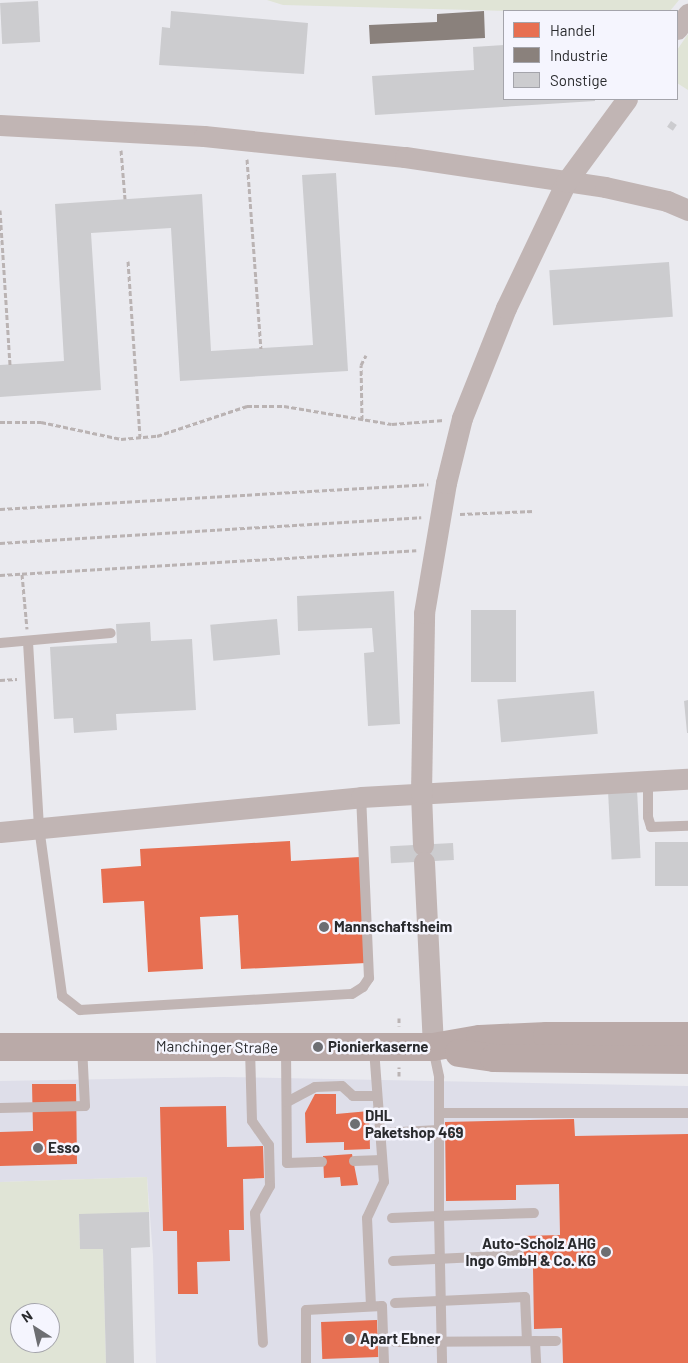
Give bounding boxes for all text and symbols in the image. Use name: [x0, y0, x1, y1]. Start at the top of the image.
legend: [503, 10, 678, 100]
text: Handel: [550, 21, 595, 39]
text: Industrie: [550, 46, 608, 64]
text: Sonstige: [550, 71, 608, 89]
place label: Mannschaftsheim: [334, 918, 452, 936]
marker: Mannschaftsheim: [318, 921, 330, 933]
street label: Manchinger Straße: [156, 1037, 278, 1057]
place label: Pionierkaserne: [328, 1038, 428, 1056]
marker: Pionierkaserne: [312, 1041, 324, 1053]
place label: DHL Paketshop 469: [365, 1106, 463, 1141]
marker: DHL Paketshop 469: [349, 1118, 361, 1130]
place label: Esso: [48, 1139, 80, 1157]
marker: Esso: [32, 1142, 44, 1154]
place label: Auto-Scholz AHG Ingo GmbH & Co. KG: [466, 1234, 596, 1269]
marker: Auto-Scholz AHG Ingo GmbH & Co. KG: [600, 1246, 612, 1258]
north arrow: [10, 1303, 60, 1353]
text: N: [18, 1306, 35, 1326]
place label: Apart Ebner: [360, 1330, 440, 1348]
marker: Apart Ebner: [344, 1333, 356, 1345]

